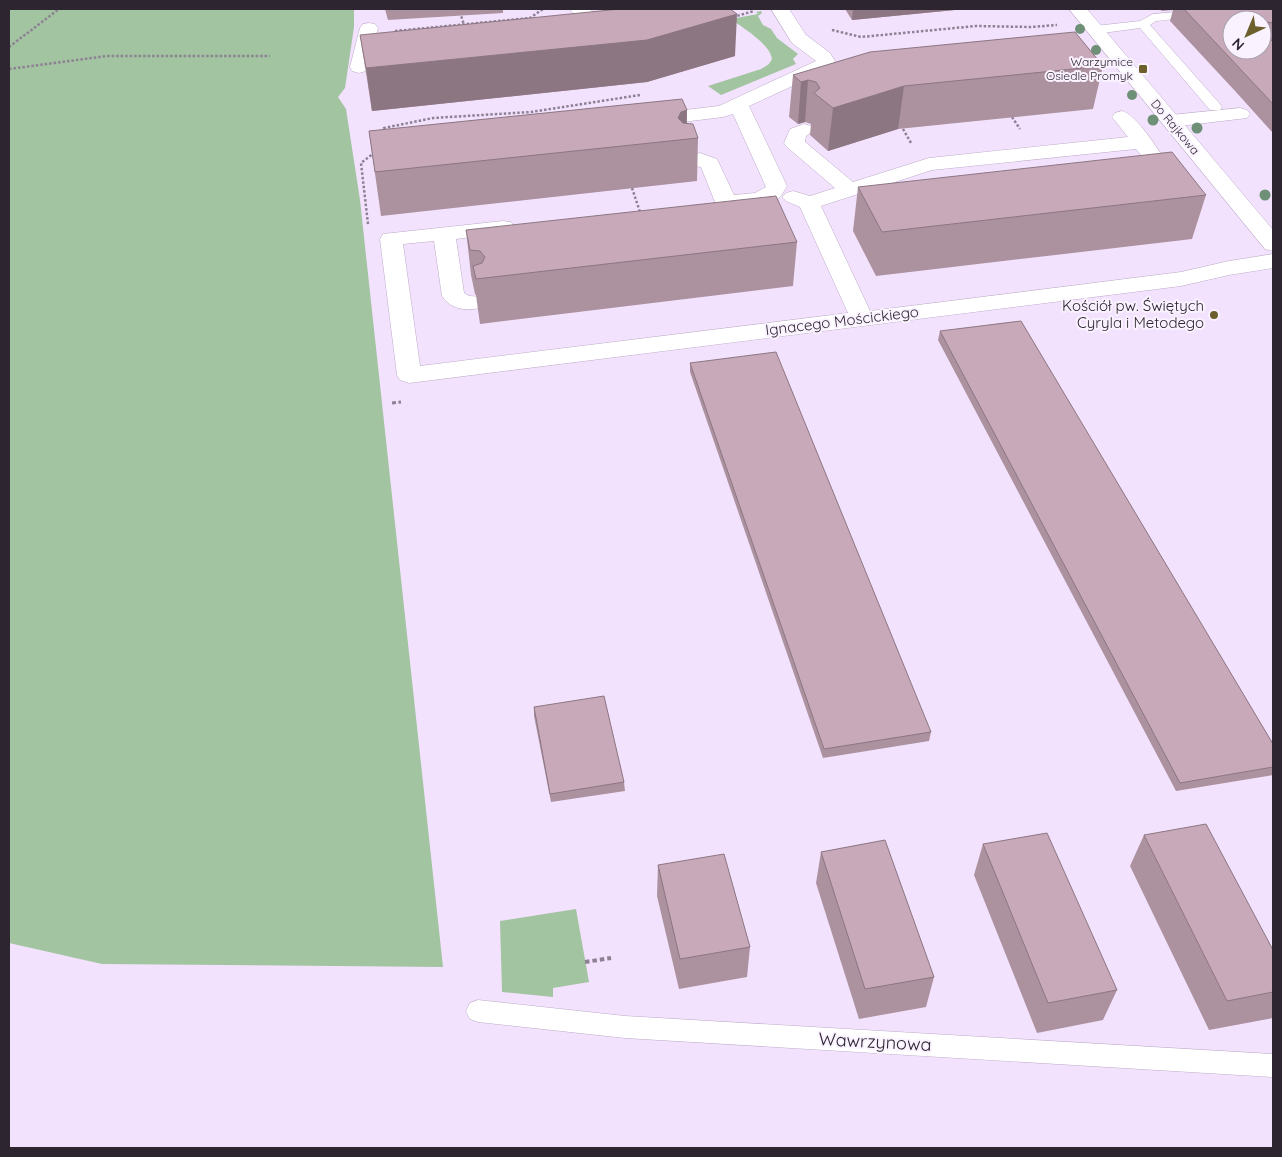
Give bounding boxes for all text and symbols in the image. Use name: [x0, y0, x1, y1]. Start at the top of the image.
north arrow: [1222, 10, 1272, 60]
text: N: [1228, 34, 1248, 54]
place label: Warzymice Osiedle Promyk: [1046, 54, 1133, 83]
marker: Warzymice Osiedle Promyk: [1137, 63, 1149, 75]
street label: Do Rajkowa: [1148, 96, 1203, 157]
place label: Kościół pw. Świętych Cyryla i Metodego: [1062, 296, 1204, 332]
street label: Ignacego Mościckiego: [764, 302, 920, 339]
marker: Kościół pw. Świętych Cyryla i Metodego: [1208, 309, 1220, 321]
street label: Wawrzynowa: [818, 1027, 932, 1056]

